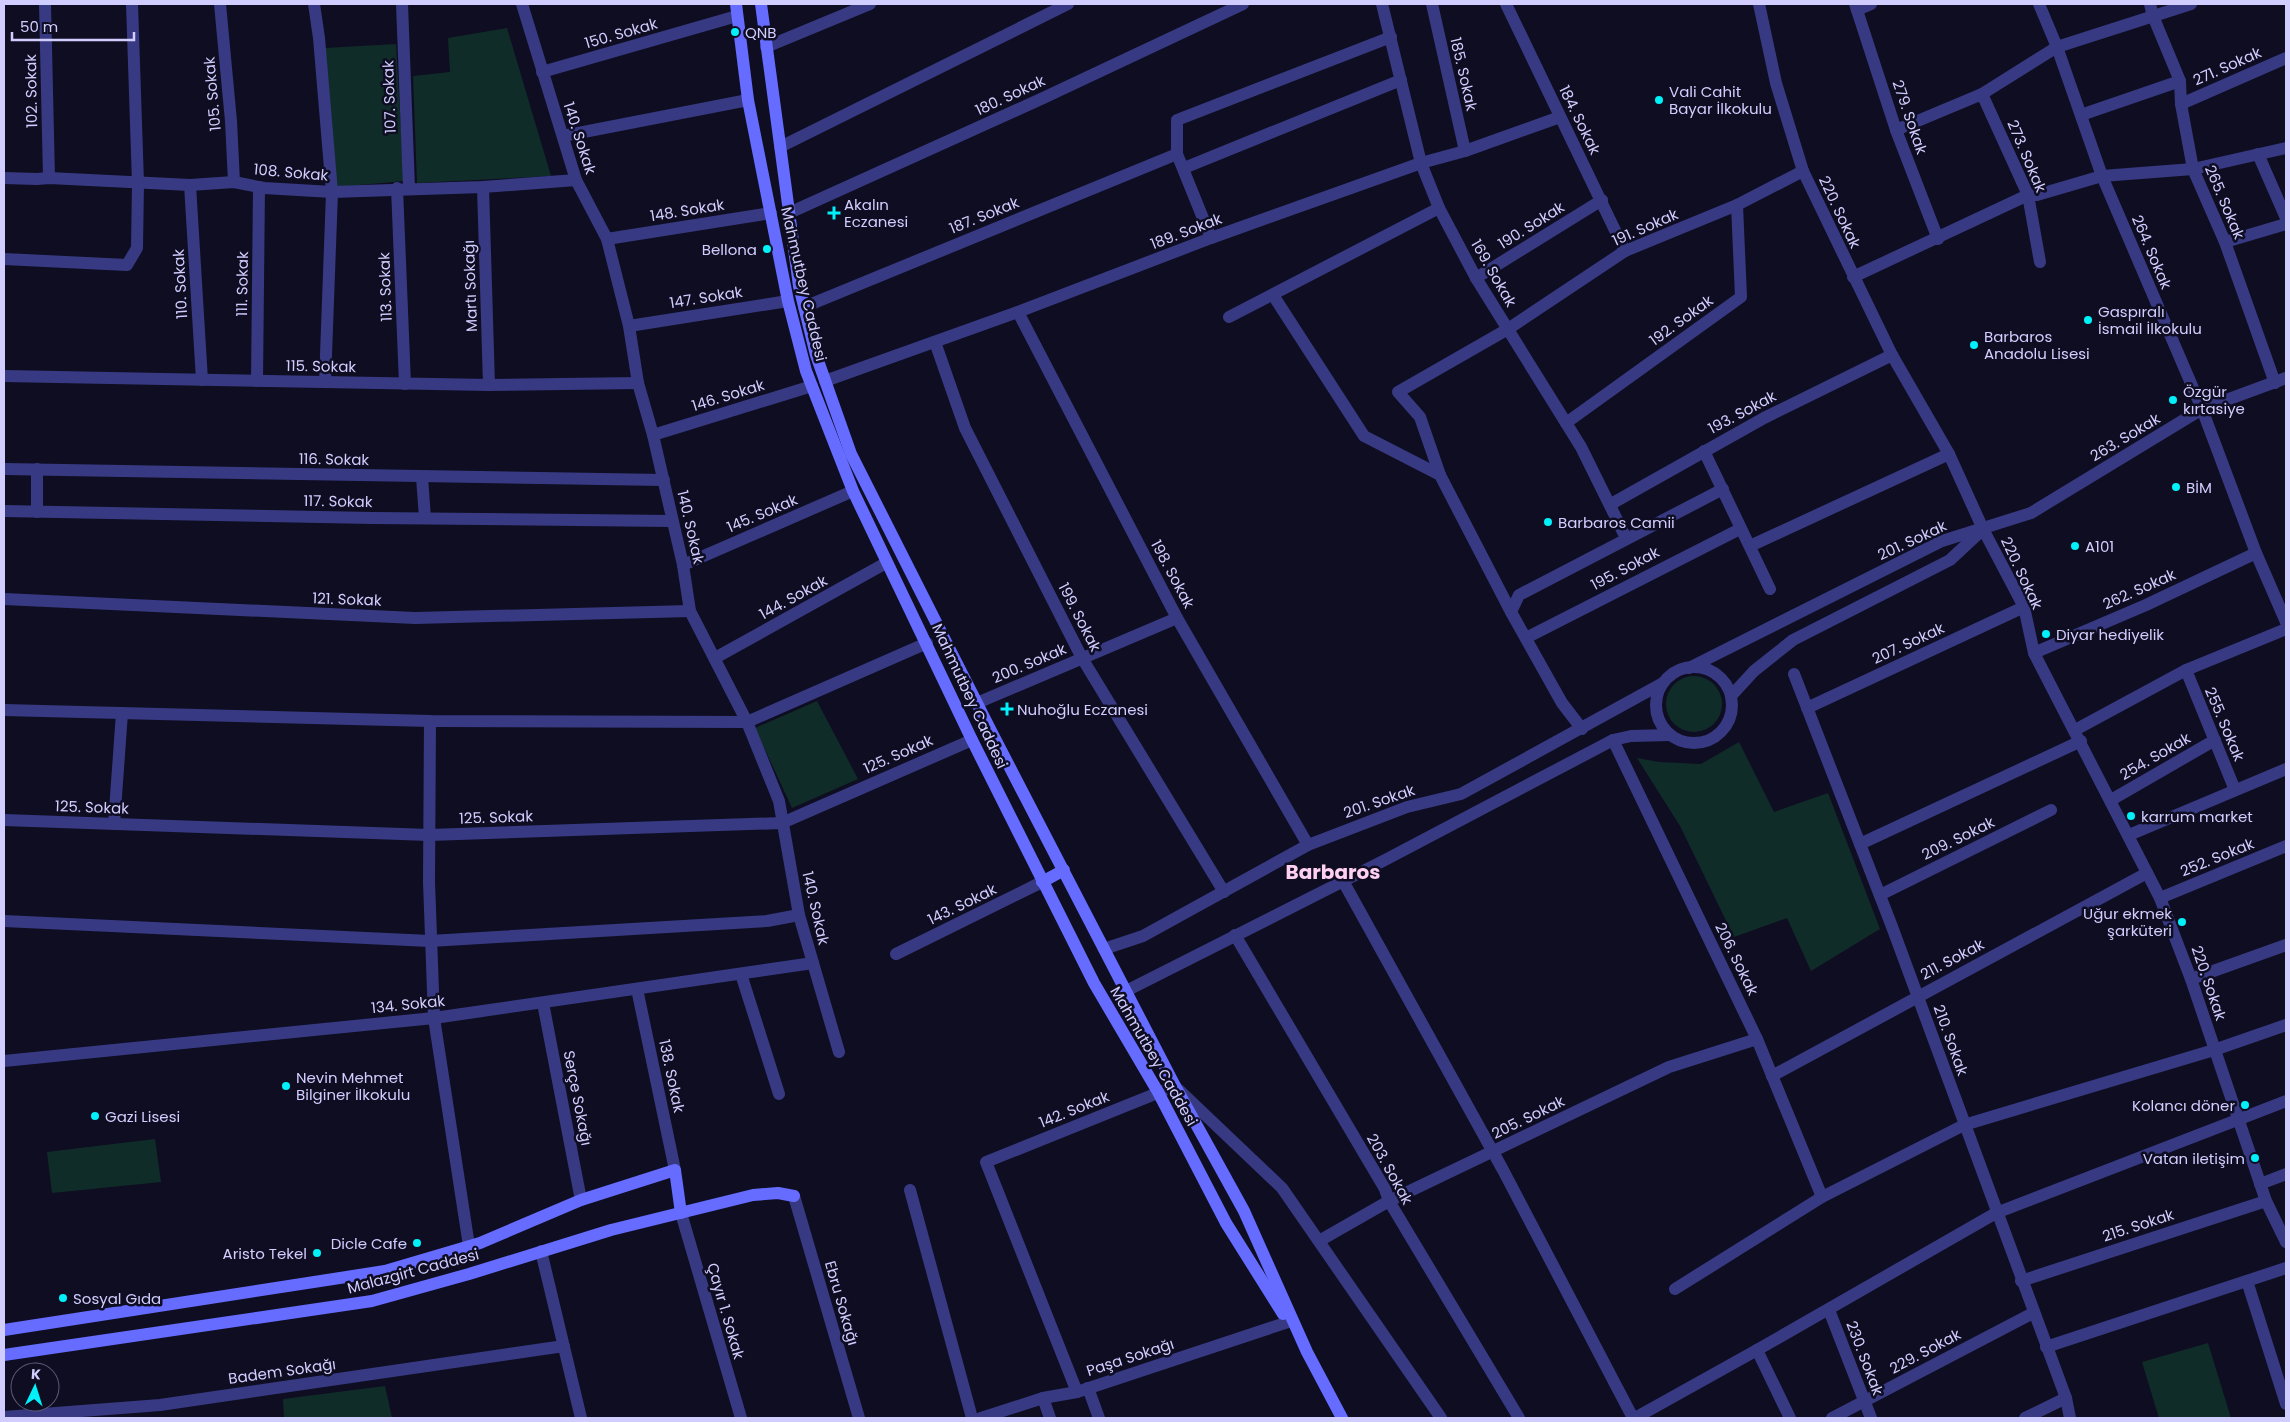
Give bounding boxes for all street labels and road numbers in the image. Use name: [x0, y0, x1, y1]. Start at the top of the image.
street label: 150. Sokak: [582, 13, 660, 53]
street label: 185. Sokak: [1445, 35, 1483, 113]
street label: 271. Sokak: [2189, 41, 2265, 90]
street label: 102. Sokak: [20, 54, 42, 128]
street label: 105. Sokak: [198, 56, 226, 132]
street label: 107. Sokak: [377, 60, 401, 134]
street label: 180. Sokak: [972, 70, 1049, 120]
street label: 279. Sokak: [1887, 77, 1933, 157]
street label: 184. Sokak: [1554, 82, 1606, 158]
street label: 140. Sokak: [558, 99, 602, 177]
street label: 273. Sokak: [2002, 117, 2052, 196]
street label: 108. Sokak: [253, 158, 329, 186]
street label: 265. Sokak: [2200, 162, 2250, 243]
street label: 220. Sokak: [1814, 172, 1866, 252]
street label: 187. Sokak: [946, 191, 1022, 239]
street label: 148. Sokak: [648, 194, 726, 226]
street label: 190. Sokak: [1494, 196, 1569, 254]
street label: 191. Sokak: [1609, 203, 1682, 251]
street label: Mahmutbey Caddesi: [776, 205, 832, 363]
street label: 189. Sokak: [1147, 208, 1225, 254]
street label: 264. Sokak: [2127, 212, 2177, 293]
street label: 169. Sokak: [1466, 235, 1522, 311]
street label: Martı Sokağı: [458, 240, 482, 332]
street label: 110. Sokak: [168, 248, 192, 320]
street label: 111. Sokak: [231, 251, 253, 317]
street label: 113. Sokak: [373, 252, 397, 322]
street label: 147. Sokak: [668, 281, 744, 313]
street label: 192. Sokak: [1645, 290, 1717, 350]
street label: 115. Sokak: [286, 355, 357, 377]
street label: 146. Sokak: [689, 374, 767, 416]
street label: 193. Sokak: [1704, 385, 1780, 439]
street label: 263. Sokak: [2086, 408, 2164, 466]
street label: 116. Sokak: [299, 448, 370, 470]
street label: 140. Sokak: [672, 488, 710, 566]
street label: 145. Sokak: [723, 489, 801, 537]
street label: 117. Sokak: [303, 490, 373, 512]
street label: 201. Sokak: [1874, 515, 1950, 565]
street label: 220. Sokak: [1996, 533, 2048, 613]
street label: 198. Sokak: [1146, 536, 1200, 612]
street label: 195. Sokak: [1587, 541, 1663, 595]
street label: 262. Sokak: [2099, 563, 2179, 614]
street label: 144. Sokak: [755, 570, 831, 624]
street label: 199. Sokak: [1054, 579, 1106, 655]
street label: 121. Sokak: [312, 587, 382, 611]
street label: 207. Sokak: [1868, 617, 1948, 669]
street label: Mahmutbey Caddesi: [927, 620, 1013, 772]
street label: 200. Sokak: [989, 638, 1070, 688]
street label: 255. Sokak: [2200, 684, 2250, 765]
street label: 254. Sokak: [2116, 727, 2195, 785]
street label: 125. Sokak: [860, 729, 936, 779]
street label: 201. Sokak: [1341, 779, 1418, 823]
street label: 125. Sokak: [55, 795, 130, 819]
street label: 125. Sokak: [459, 805, 534, 829]
street label: 209. Sokak: [1918, 811, 1998, 865]
street label: 252. Sokak: [2177, 833, 2257, 881]
street label: 140. Sokak: [797, 869, 835, 947]
street label: 143. Sokak: [924, 878, 1000, 930]
street label: 206. Sokak: [1710, 919, 1764, 999]
street label: 211. Sokak: [1916, 933, 1988, 985]
street label: 220. Sokak: [2186, 943, 2232, 1023]
street label: Mahmutbey Caddesi: [1105, 982, 1203, 1130]
street label: 134. Sokak: [370, 990, 446, 1018]
street label: 210. Sokak: [1928, 1002, 1974, 1079]
street label: 138. Sokak: [654, 1037, 690, 1115]
street label: Serçe Sokağı: [559, 1049, 597, 1147]
street label: 142. Sokak: [1036, 1085, 1112, 1133]
street label: 205. Sokak: [1488, 1090, 1568, 1144]
street label: 203. Sokak: [1362, 1130, 1418, 1208]
street label: 215. Sokak: [2100, 1203, 2177, 1246]
street label: Malazgirt Caddesi: [345, 1243, 481, 1299]
street label: Ebru Sokağı: [820, 1258, 864, 1348]
street label: Çayır 1. Sokak: [702, 1260, 750, 1362]
street label: 230. Sokak: [1841, 1318, 1889, 1398]
street label: 229. Sokak: [1886, 1323, 1965, 1379]
street label: Paşa Sokağı: [1084, 1333, 1176, 1381]
street label: Badem Sokağı: [227, 1353, 337, 1389]

